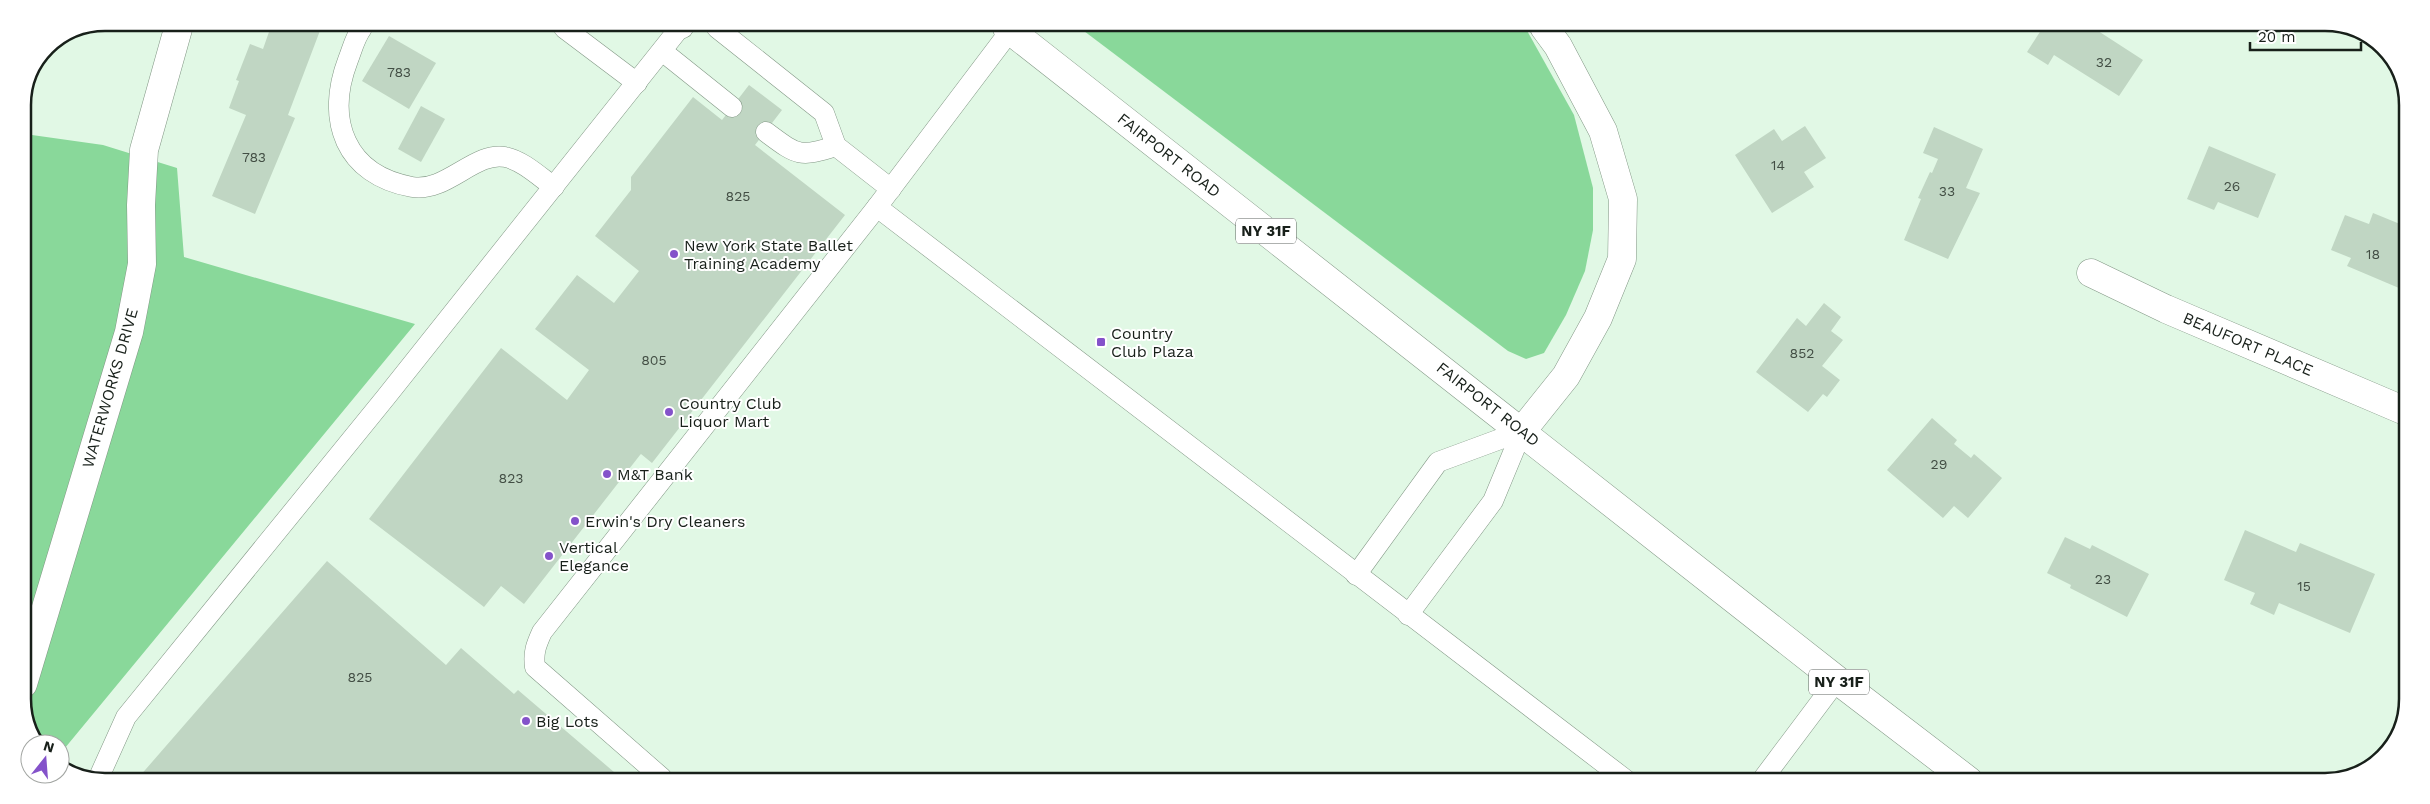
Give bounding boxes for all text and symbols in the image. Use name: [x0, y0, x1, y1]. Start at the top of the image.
scale bar: [2250, 20, 2361, 52]
text: 20 m: [2258, 28, 2296, 46]
house number: 32: [2096, 54, 2112, 70]
house number: 783: [387, 64, 411, 80]
street label: FAIRPORT ROAD: [1114, 109, 1224, 201]
house number: 783: [242, 149, 266, 165]
house number: 14: [1771, 157, 1785, 173]
house number: 26: [2224, 178, 2240, 194]
house number: 33: [1939, 183, 1955, 199]
house number: 825: [726, 188, 750, 204]
road number: NY 31F: [1236, 218, 1296, 244]
place label: New York State Ballet Training Academy: [684, 236, 853, 273]
house number: 18: [2366, 246, 2380, 262]
marker: New York State Ballet Training Academy: [668, 248, 680, 260]
street label: WATERWORKS DRIVE: [78, 306, 142, 470]
street label: BEAUFORT PLACE: [2180, 308, 2316, 380]
place label: Country Club Plaza: [1111, 324, 1194, 361]
marker: Country Club Plaza: [1095, 336, 1107, 348]
house number: 852: [1790, 345, 1814, 361]
house number: 805: [641, 352, 667, 368]
street label: FAIRPORT ROAD: [1433, 358, 1543, 450]
place label: Country Club Liquor Mart: [679, 394, 782, 431]
marker: Country Club Liquor Mart: [663, 406, 675, 418]
house number: 29: [1931, 456, 1947, 472]
place label: M&T Bank: [617, 465, 693, 484]
marker: M&T Bank: [601, 468, 613, 480]
house number: 823: [499, 470, 523, 486]
place label: Erwin's Dry Cleaners: [585, 512, 746, 531]
marker: Erwin's Dry Cleaners: [569, 515, 581, 527]
place label: Vertical Elegance: [559, 538, 629, 575]
marker: Vertical Elegance: [543, 550, 555, 562]
house number: 23: [2095, 571, 2111, 587]
house number: 15: [2297, 578, 2311, 594]
house number: 825: [348, 669, 372, 685]
road number: NY 31F: [1809, 670, 1869, 694]
place label: Big Lots: [536, 712, 599, 731]
marker: Big Lots: [520, 715, 532, 727]
north arrow: [20, 734, 70, 784]
text: N: [42, 737, 56, 756]

